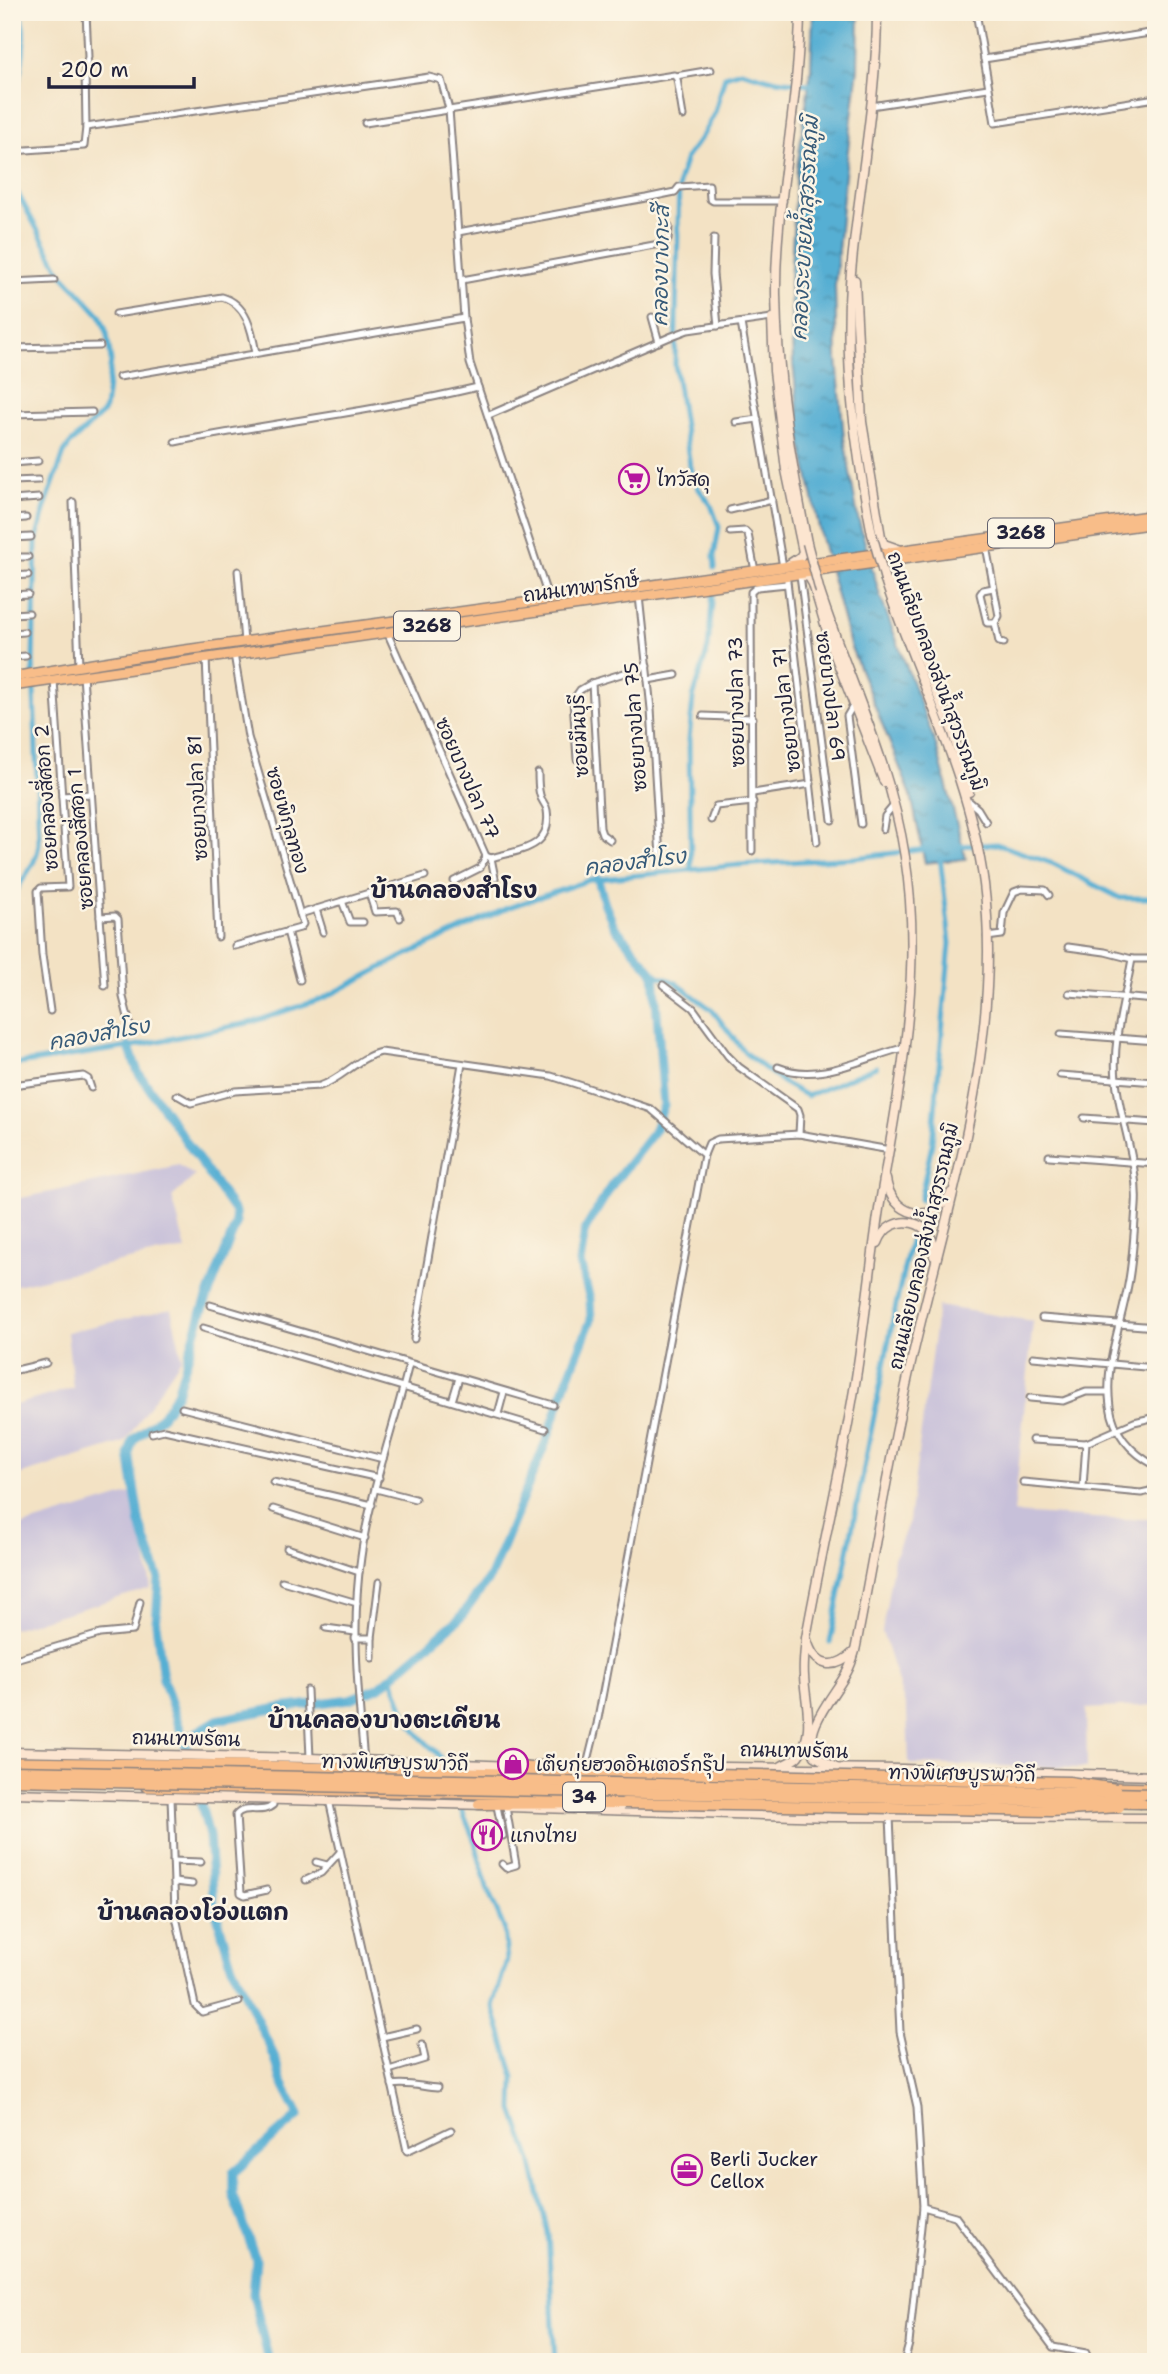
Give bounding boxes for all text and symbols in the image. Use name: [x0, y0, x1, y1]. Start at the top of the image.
scale bar: [49, 46, 194, 90]
text: 200 m: [60, 56, 129, 84]
water label: คลองระบายน้ำสุวรรณภูมิ: [779, 111, 827, 341]
water label: คลองบางกะสี: [646, 200, 676, 327]
supermarket icon: ไทวัสดุ: [617, 462, 651, 496]
place label: ไทวัสดุ: [656, 467, 710, 494]
road number: 3268: [988, 518, 1054, 548]
street label: ถนนเลียบคลองส่งน้ำสุวรรณภูมิ: [880, 547, 995, 795]
street label: ถนนเทพารักษ์: [521, 567, 642, 608]
road number: 3268: [394, 612, 460, 640]
street label: ซอยบางปลา 69: [810, 630, 851, 762]
street label: ซอยบางปลา 73: [723, 636, 750, 768]
street label: ซอยบางปลา 71: [766, 646, 807, 774]
street label: ซอยบางปลา 75: [619, 661, 652, 793]
street label: ซอยมีนบุรี: [565, 694, 596, 778]
street label: ซอยบางปลา 77: [430, 713, 506, 843]
street label: ซอยคลองสี่ศอก 2: [24, 724, 64, 873]
street label: ซอยบางปลา 81: [182, 734, 213, 861]
street label: ซอยพิกุลทอง: [258, 764, 315, 877]
street label: ซอยคลองสี่ศอก 1: [57, 767, 99, 911]
water label: คลองสำโรง: [583, 842, 689, 882]
district label: บ้านคลองสำโรง: [370, 875, 538, 905]
water label: คลองสำโรง: [46, 1011, 154, 1057]
street label: ถนนเลียบคลองส่งน้ำสุวรรณภูมิ: [879, 1119, 966, 1373]
district label: บ้านคลองบางตะเคียน: [268, 1705, 501, 1735]
street label: ถนนเทพรัตน: [132, 1725, 241, 1752]
street label: ถนนเทพรัตน: [740, 1737, 849, 1764]
shop icon: เตียกุ่ยฮวดอินเตอร์กรุ๊ป: [496, 1747, 530, 1781]
street label: ทางพิเศษบูรพาวิถี: [321, 1749, 469, 1778]
place label: เตียกุ่ยฮวดอินเตอร์กรุ๊ป: [536, 1752, 726, 1779]
street label: ทางพิเศษบูรพาวิถี: [888, 1760, 1036, 1789]
road number: 34: [563, 1782, 605, 1812]
restaurant icon: แกงไทย: [470, 1818, 504, 1852]
place label: แกงไทย: [510, 1823, 578, 1848]
district label: บ้านคลองโอ่งแตก: [97, 1897, 289, 1927]
place label: Berli Jucker Cellox: [710, 2147, 818, 2194]
office icon: Berli Jucker Cellox: [670, 2153, 704, 2187]

